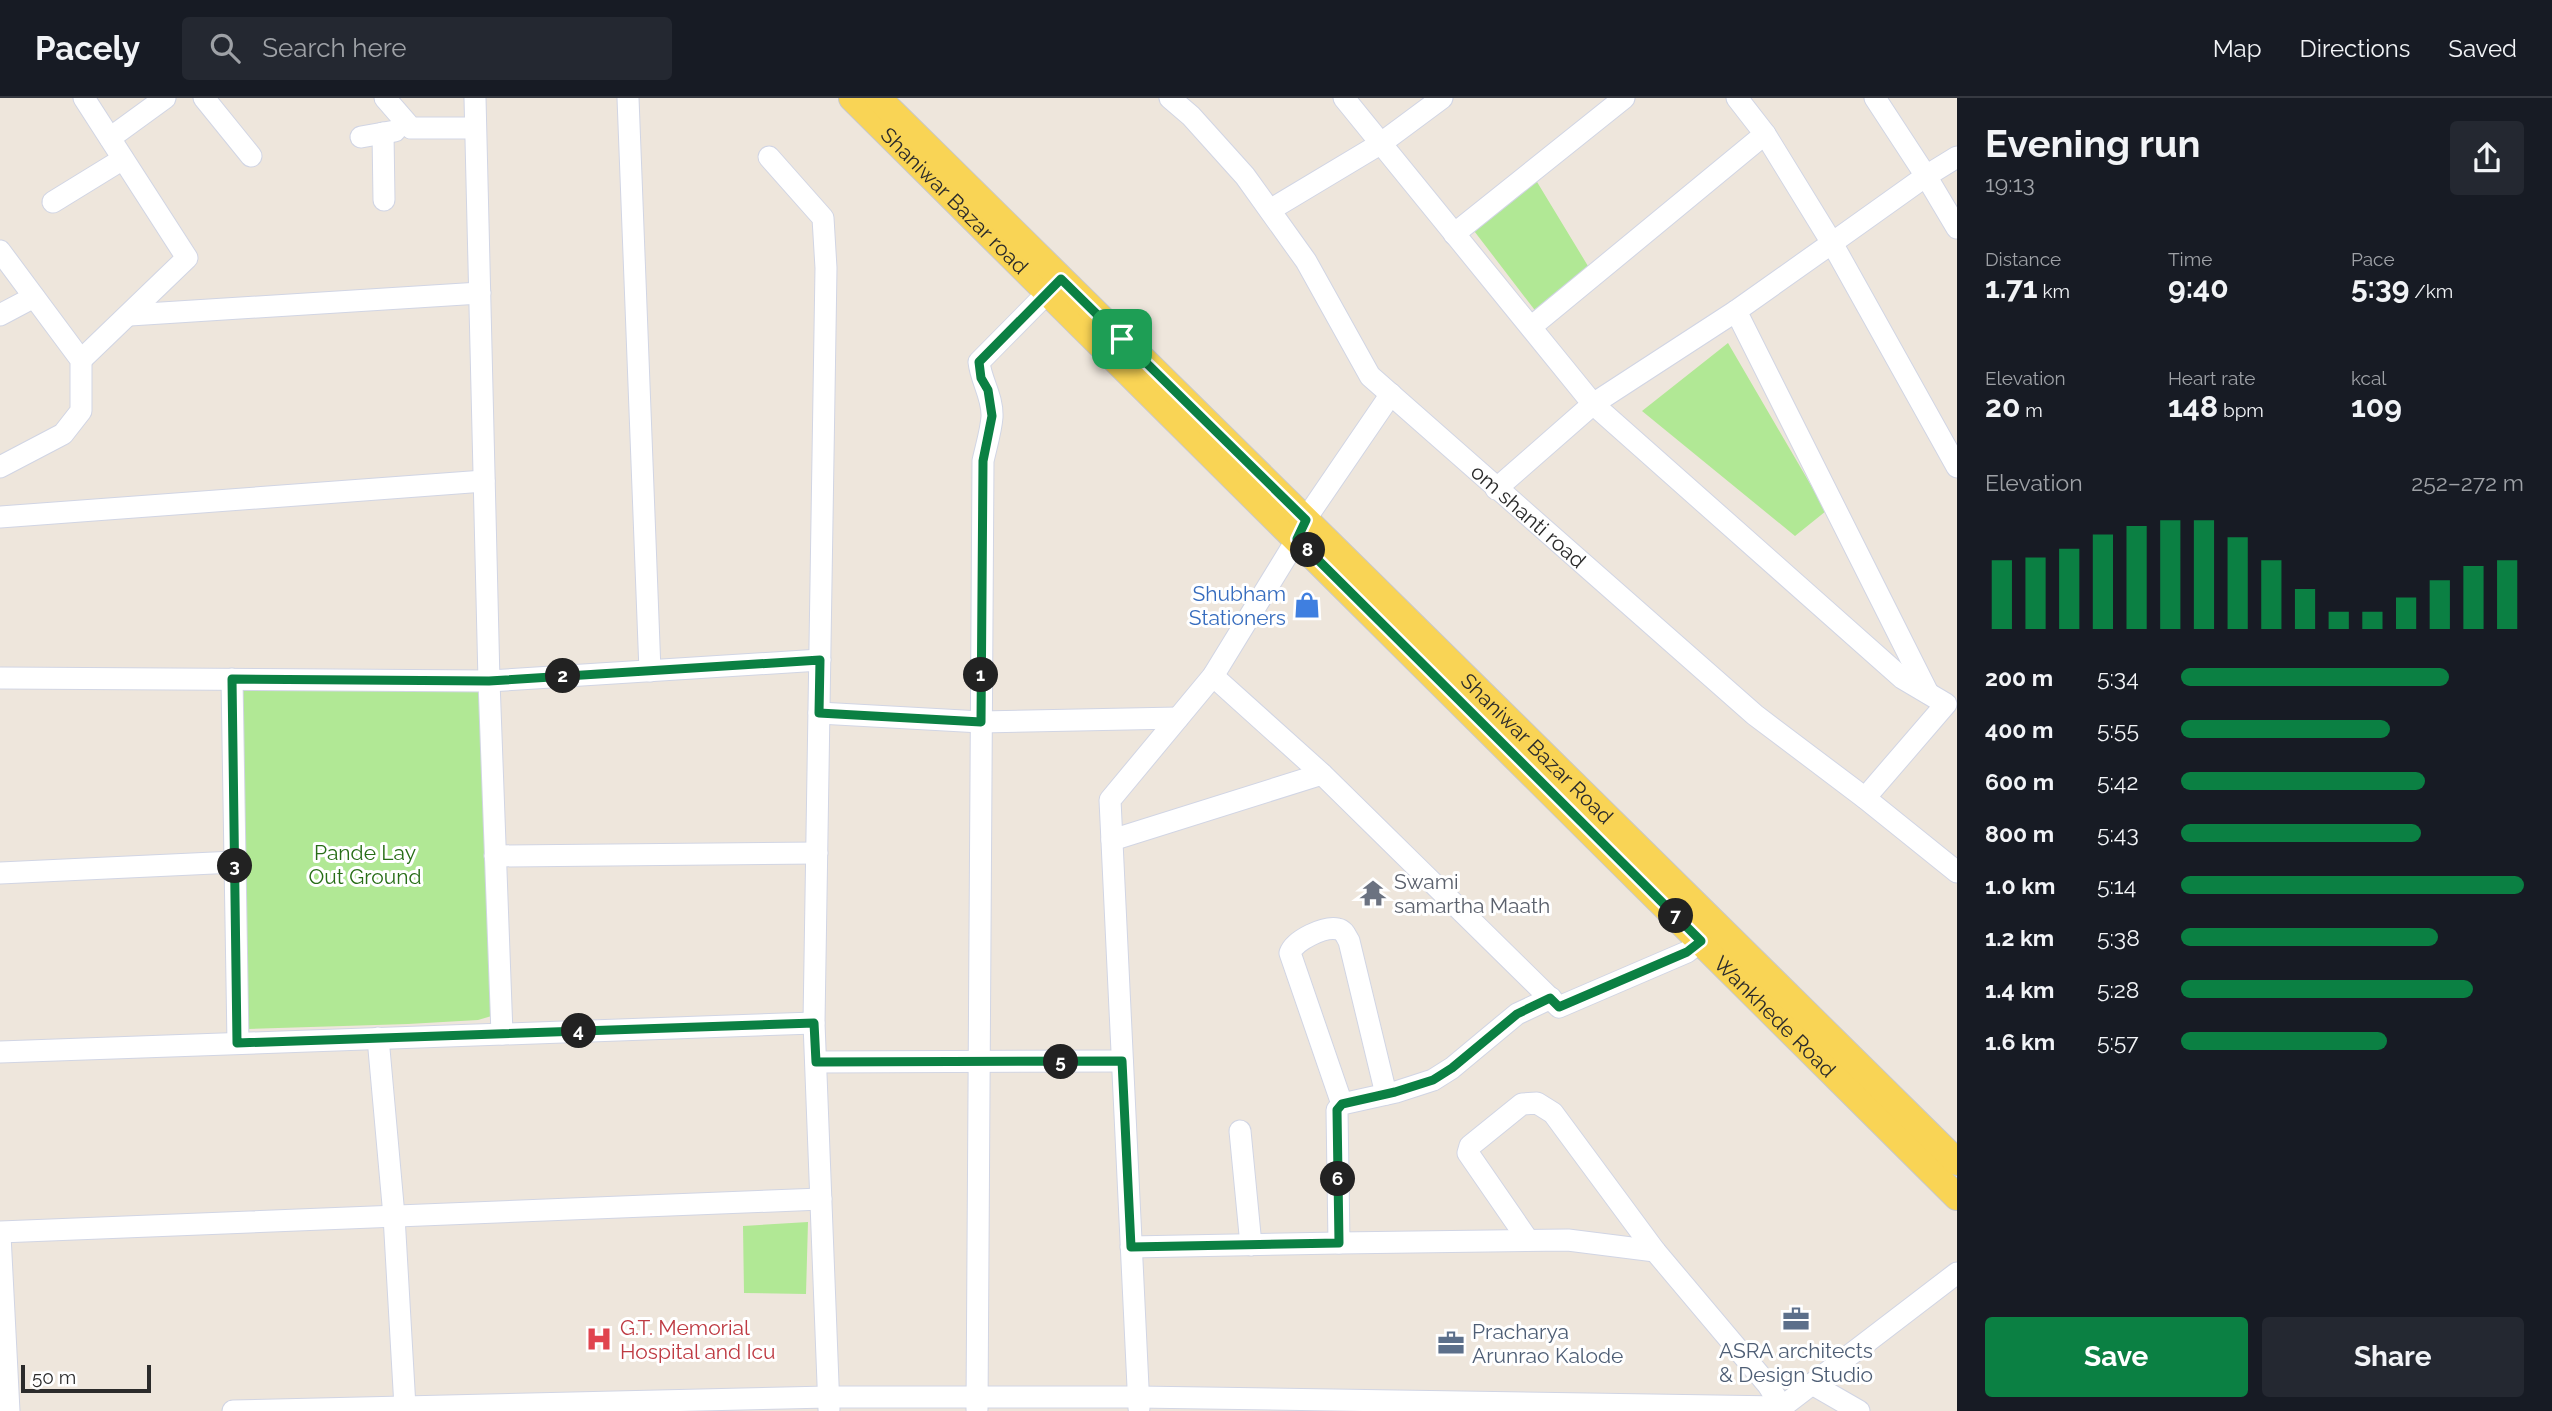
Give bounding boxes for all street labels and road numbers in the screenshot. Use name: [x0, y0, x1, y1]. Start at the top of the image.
street label: Shaniwar Bazar road: [876, 122, 1034, 279]
street label: om shanti road: [1466, 459, 1591, 573]
street label: Shaniwar Bazar Road: [1456, 668, 1619, 829]
street label: Wankhede Road: [1709, 950, 1841, 1082]

